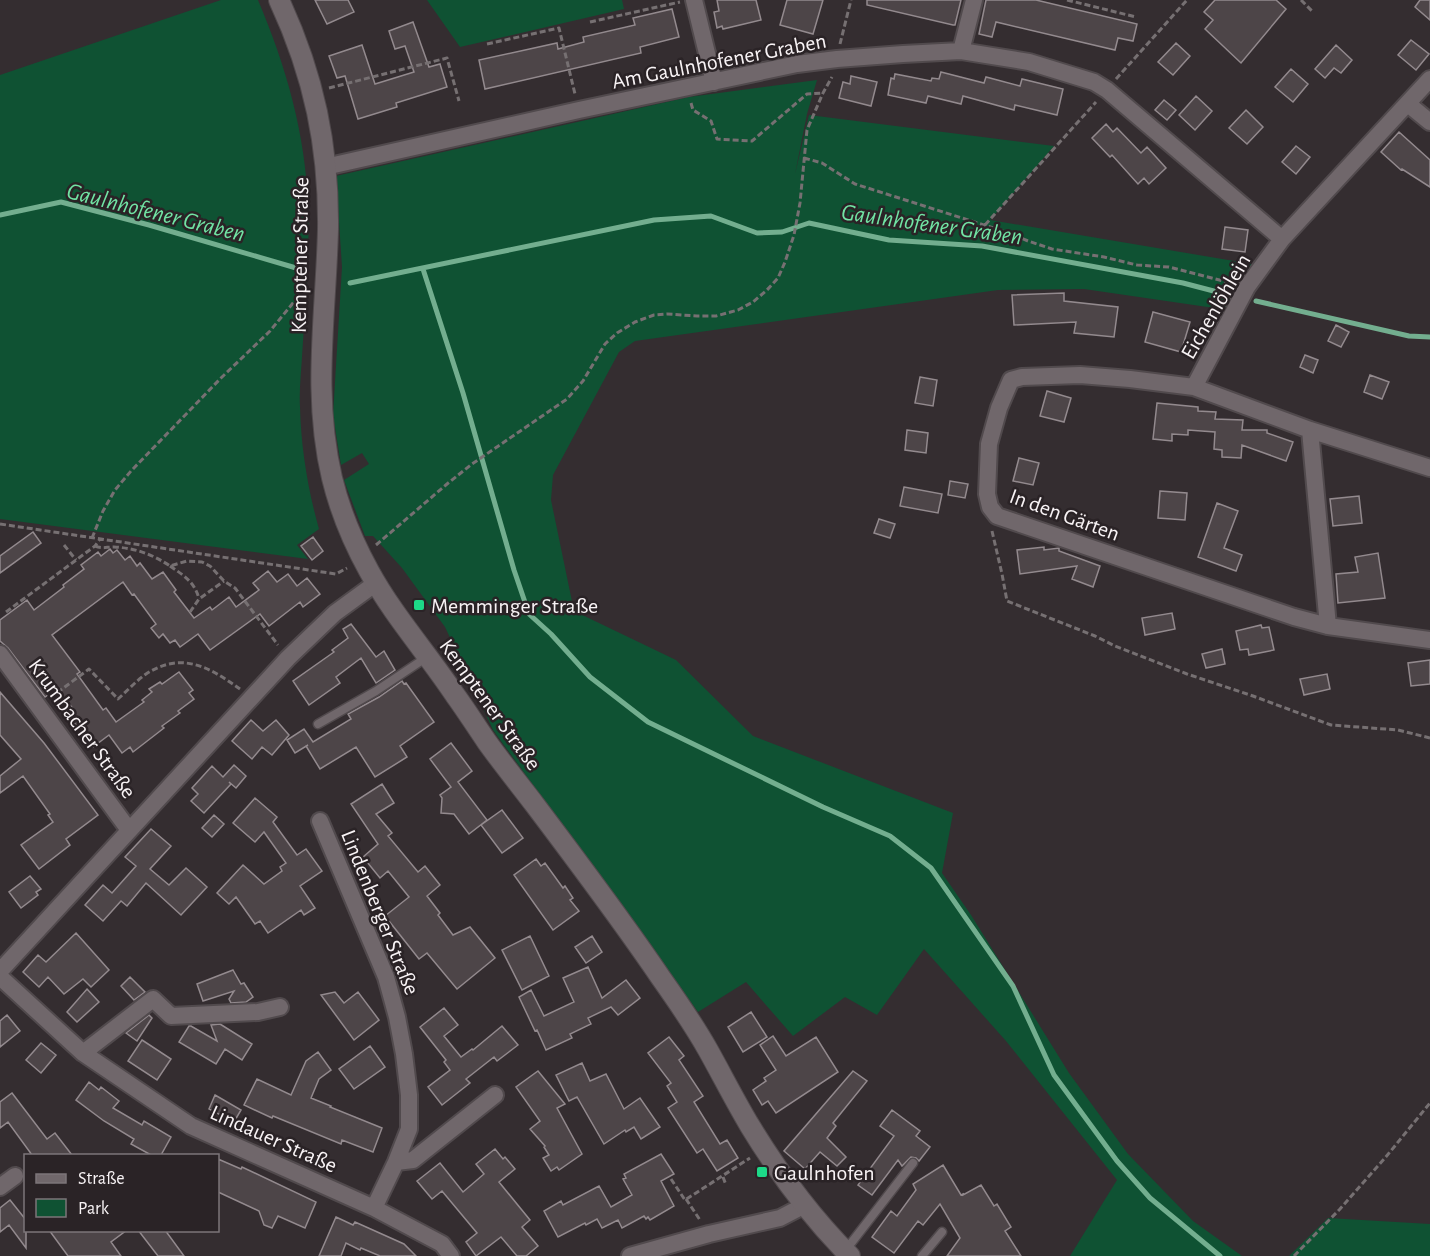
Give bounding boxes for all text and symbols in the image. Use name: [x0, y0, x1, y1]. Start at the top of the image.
street label: Am Gaulnhofener Graben: [610, 29, 828, 93]
street label: Kemptener Straße: [288, 177, 312, 333]
water label: Gaulnhofener Graben: [64, 179, 247, 247]
water label: Gaulnhofener Graben: [840, 200, 1024, 250]
street label: Eichenlöhlein: [1177, 250, 1255, 363]
street label: In den Gärten: [1007, 485, 1123, 545]
place label: Memminger Straße: [431, 595, 598, 617]
marker: Memminger Straße: [412, 598, 426, 612]
street label: Kemptener Straße: [435, 635, 545, 774]
street label: Krumbacher Straße: [24, 655, 140, 802]
street label: Lindenberger Straße: [337, 827, 423, 998]
street label: Lindauer Straße: [207, 1101, 340, 1177]
legend: [24, 1154, 219, 1232]
place label: Gaulnhofen: [774, 1162, 875, 1184]
marker: Gaulnhofen: [755, 1165, 769, 1179]
text: Straße: [78, 1170, 124, 1188]
text: Park: [78, 1200, 110, 1218]

